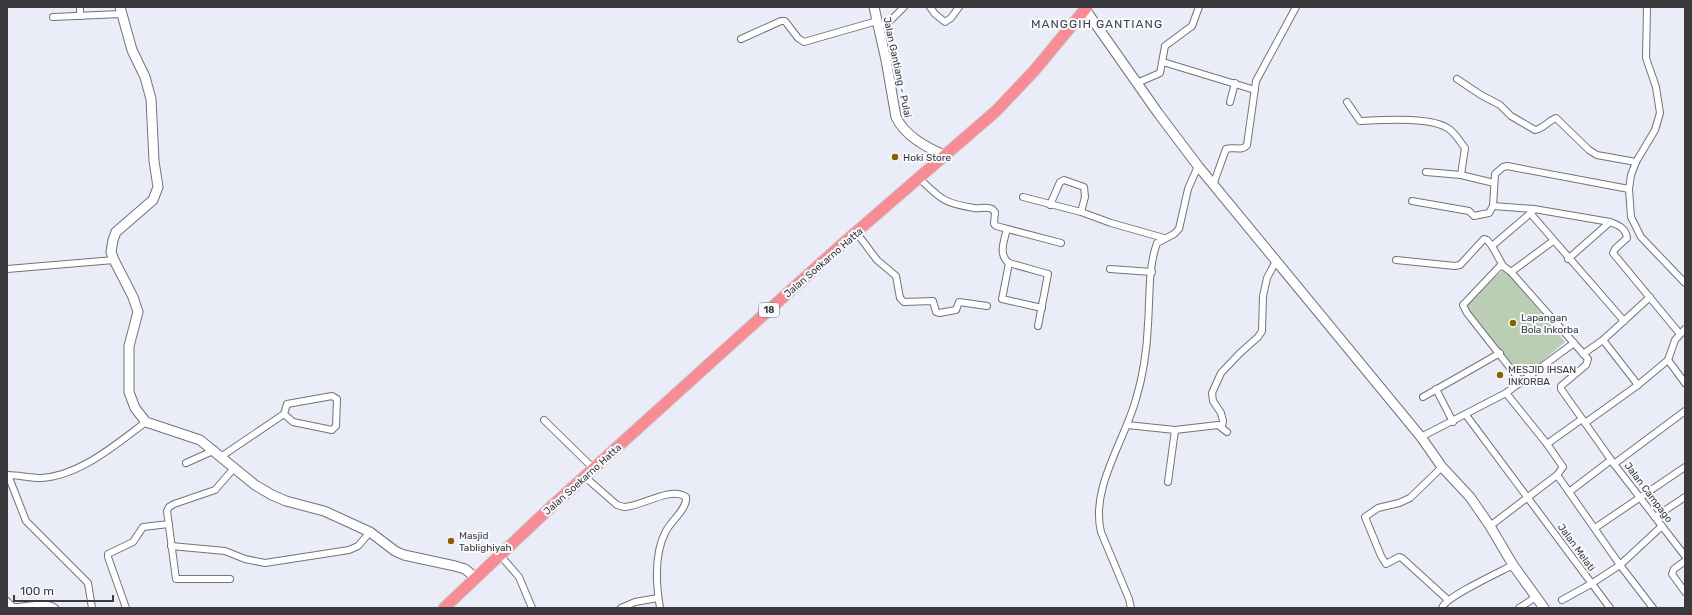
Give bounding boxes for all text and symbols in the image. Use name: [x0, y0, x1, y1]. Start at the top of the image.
street label: Jalan Gantiang - Pulai: [880, 16, 914, 119]
district label: MANGGIH GANTIANG: [1031, 17, 1163, 31]
marker: Hoki Store: [890, 152, 900, 162]
place label: Hoki Store: [903, 152, 951, 164]
street label: Jalan Soekarno Hatta: [782, 225, 865, 300]
road number: 18: [759, 303, 779, 317]
place label: Lapangan Bola Inkorba: [1521, 312, 1579, 336]
marker: Lapangan Bola Inkorba: [1508, 318, 1518, 328]
place label: MESJID IHSAN INKORBA: [1508, 364, 1576, 388]
marker: MESJID IHSAN INKORBA: [1495, 370, 1505, 380]
street label: Jalan Soekarno Hatta: [541, 442, 624, 518]
street label: Jalan Campago: [1622, 460, 1675, 525]
street label: Jalan Melati: [1555, 521, 1598, 574]
place label: Masjid Tablighiyah: [459, 530, 512, 554]
marker: Masjid Tablighiyah: [446, 536, 456, 546]
scale bar: [14, 577, 113, 603]
text: 100 m: [20, 584, 54, 598]

